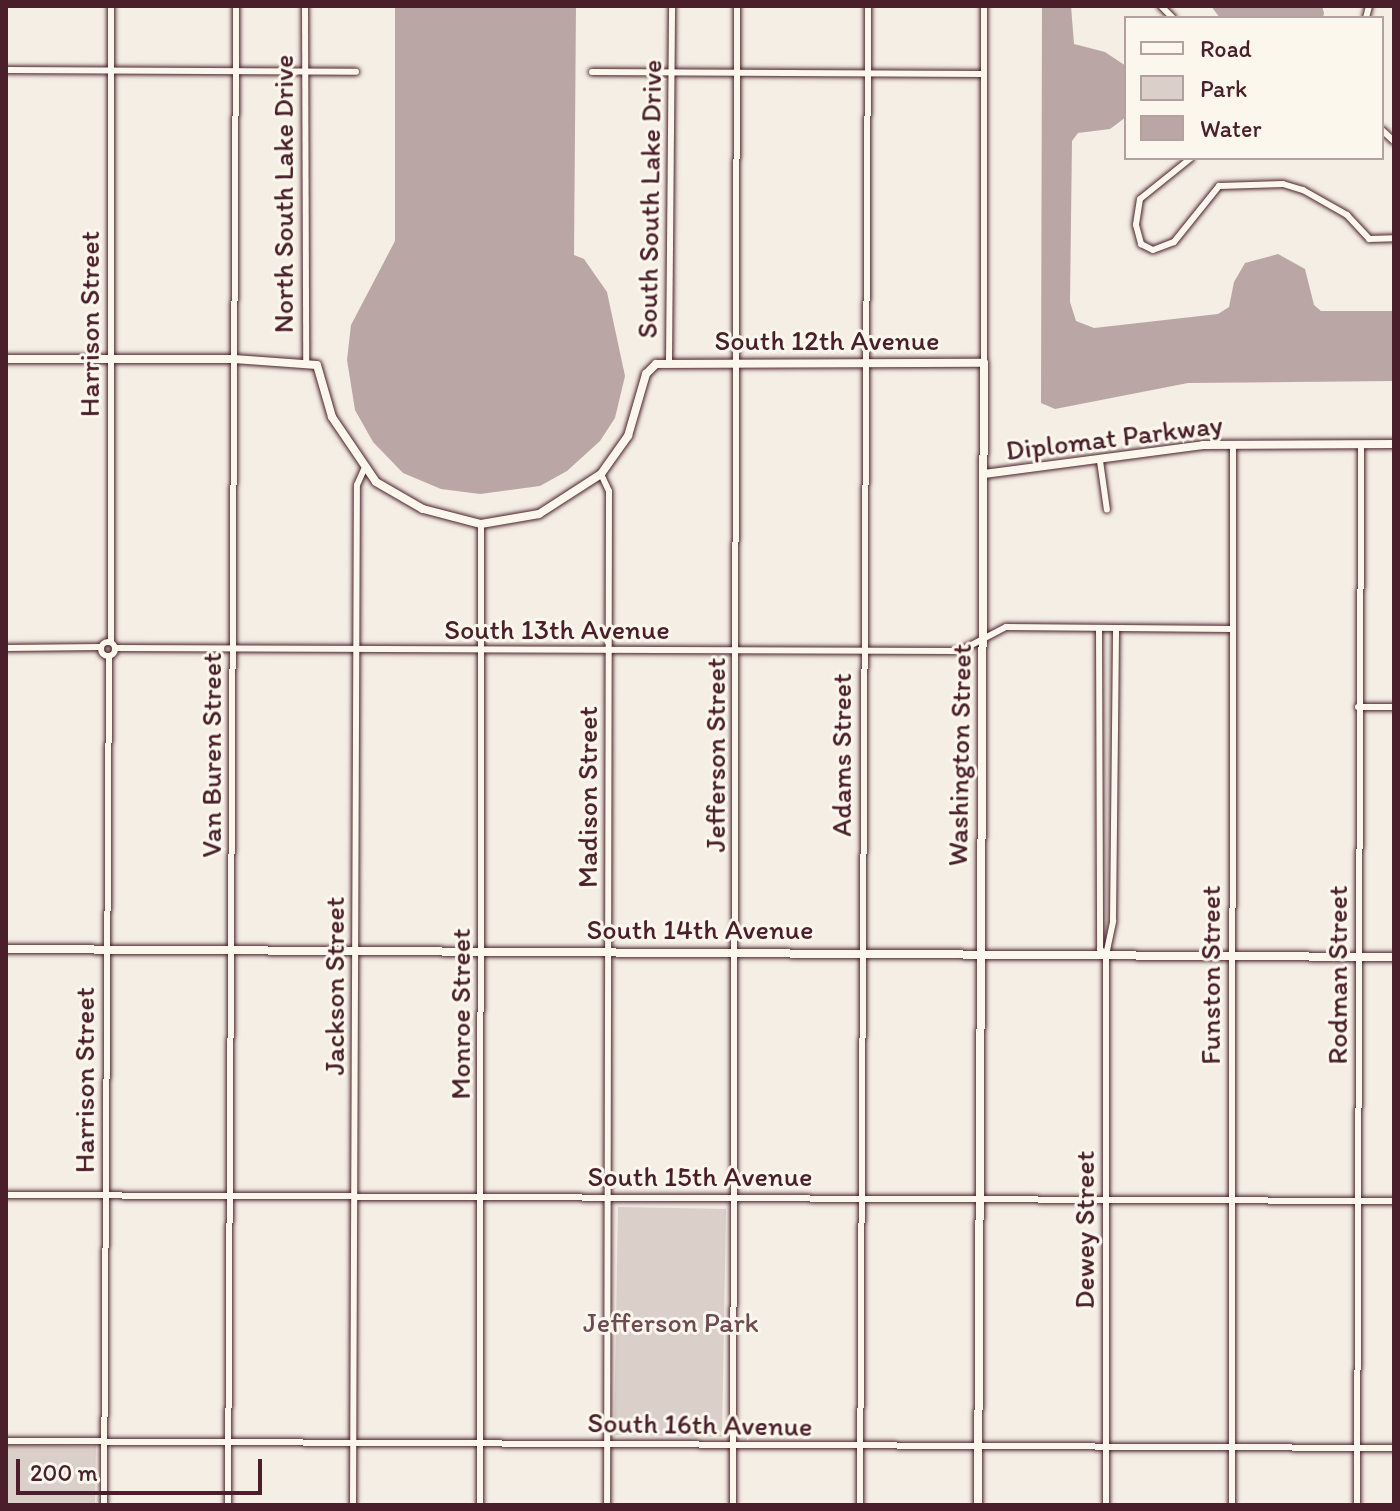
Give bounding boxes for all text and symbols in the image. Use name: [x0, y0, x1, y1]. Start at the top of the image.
legend: [1124, 16, 1384, 160]
text: Road: [1200, 34, 1252, 63]
street label: North South Lake Drive: [266, 55, 300, 333]
street label: South South Lake Drive: [630, 59, 668, 339]
text: Park: [1200, 74, 1247, 103]
text: Water: [1200, 114, 1262, 143]
street label: Harrison Street: [72, 231, 106, 417]
street label: South 12th Avenue: [716, 323, 938, 357]
street label: Diplomat Parkway: [1003, 407, 1225, 467]
street label: South 13th Avenue: [445, 612, 669, 646]
street label: Washington Street: [940, 643, 978, 867]
street label: Van Buren Street: [194, 652, 228, 858]
street label: Jefferson Street: [698, 658, 732, 852]
street label: Adams Street: [824, 673, 858, 837]
street label: Madison Street: [570, 706, 604, 888]
street label: Rodman Street: [1320, 885, 1354, 1065]
street label: Funston Street: [1193, 886, 1227, 1064]
street label: Jackson Street: [317, 897, 351, 1075]
street label: South 14th Avenue: [587, 912, 813, 946]
street label: Monroe Street: [443, 929, 477, 1099]
street label: Harrison Street: [67, 987, 101, 1173]
street label: Dewey Street: [1067, 1151, 1101, 1309]
street label: South 15th Avenue: [589, 1159, 811, 1193]
park label: Jefferson Park: [583, 1305, 759, 1339]
street label: South 16th Avenue: [588, 1405, 812, 1443]
scale bar: [20, 1443, 266, 1493]
text: 200 m: [30, 1458, 98, 1487]

